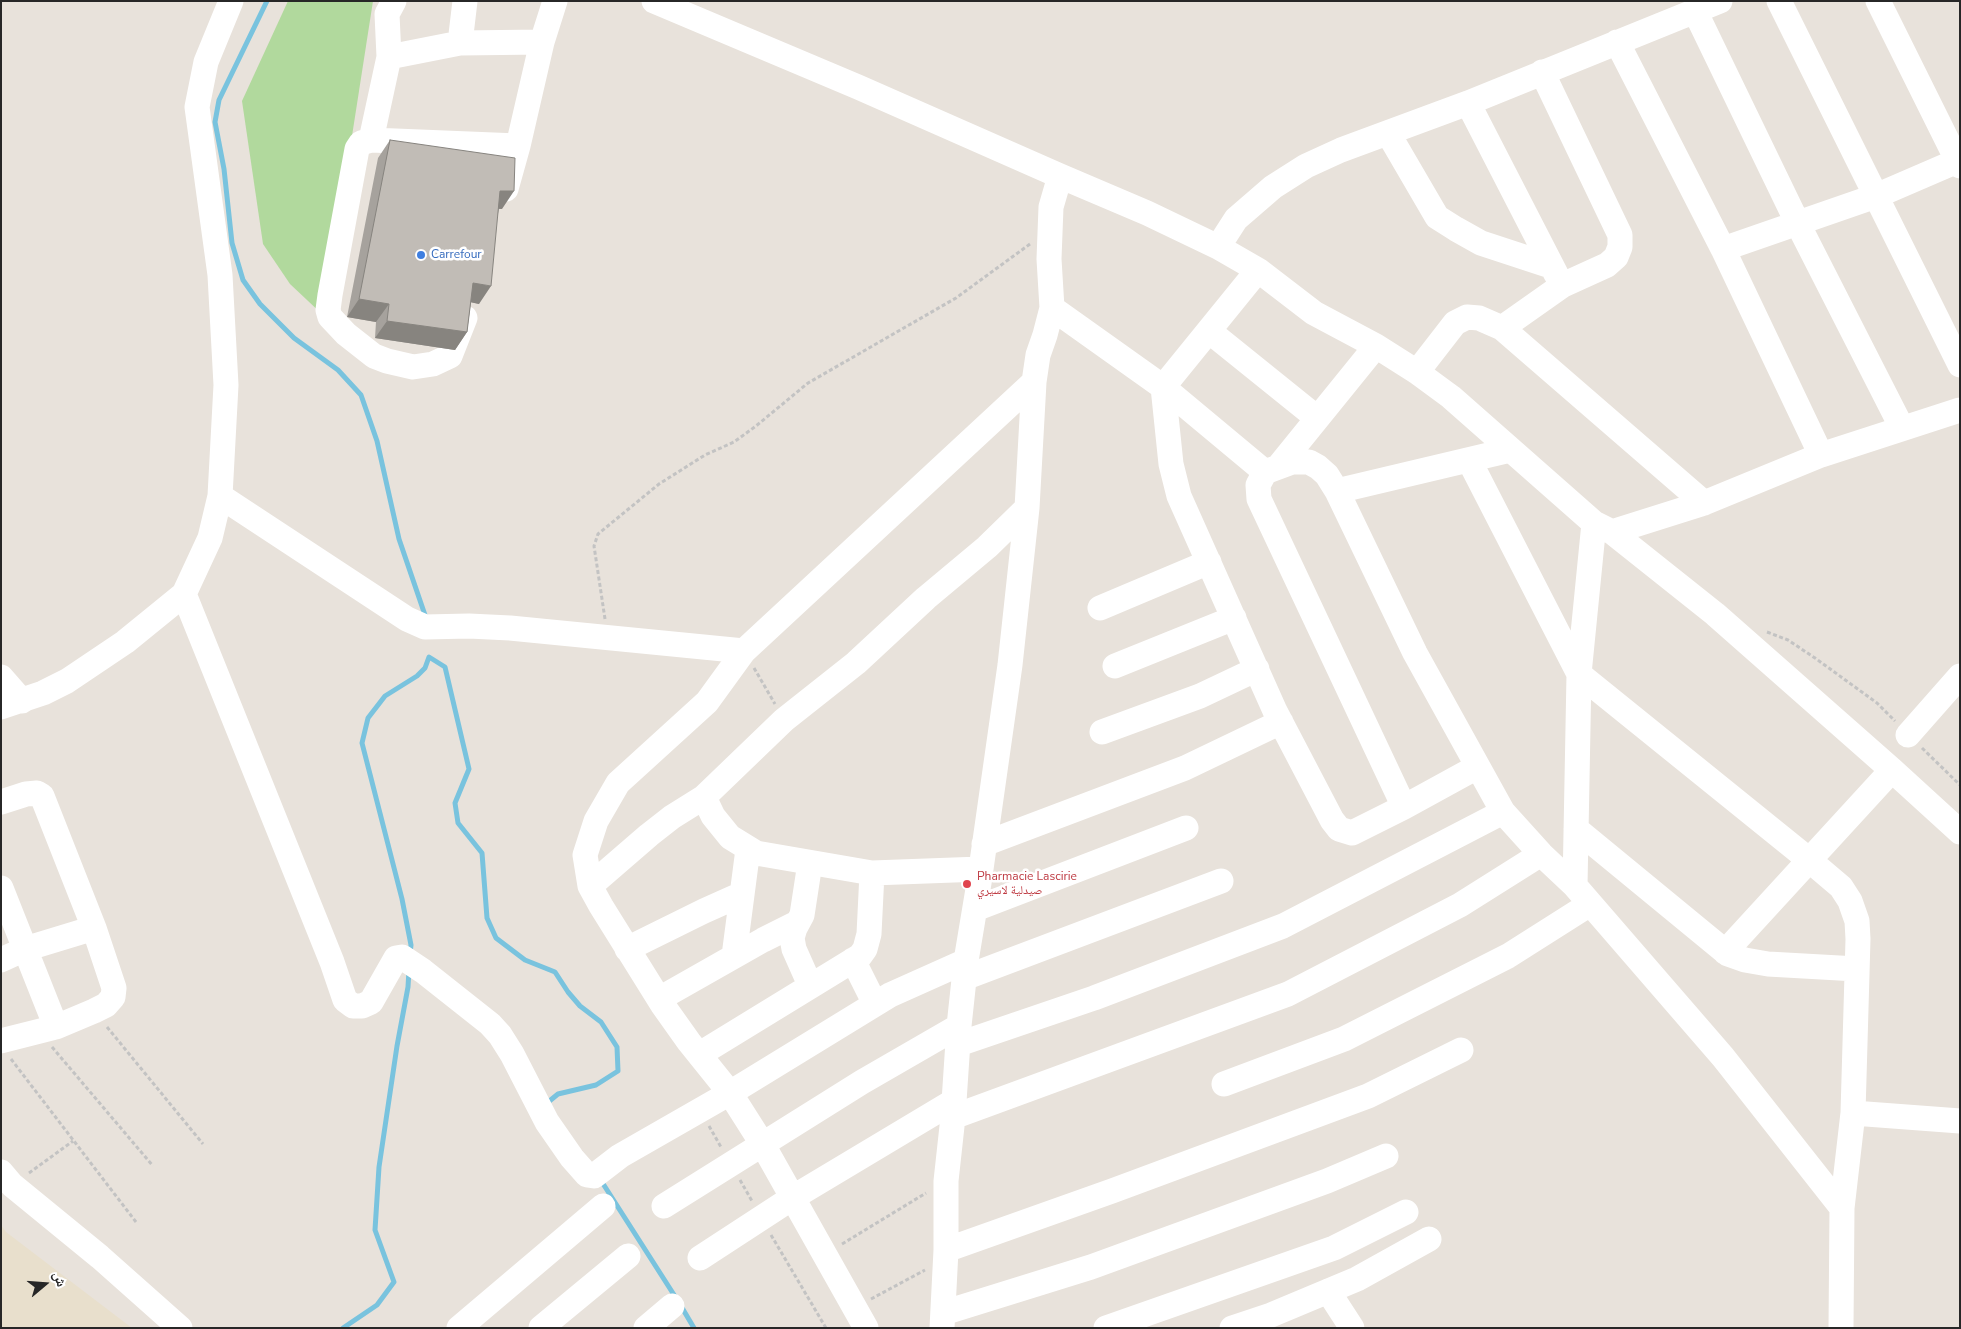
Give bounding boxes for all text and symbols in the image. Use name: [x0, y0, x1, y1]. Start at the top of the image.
place label: Carrefour: [431, 248, 482, 262]
marker: Carrefour: [415, 249, 427, 261]
place label: Pharmacie Lascirie صيدلية لاسيري: [977, 870, 1077, 898]
marker: Pharmacie Lascirie صيدلية لاسيري: [961, 878, 973, 890]
north arrow: [20, 1259, 70, 1309]
text: ش: [48, 1269, 71, 1289]

